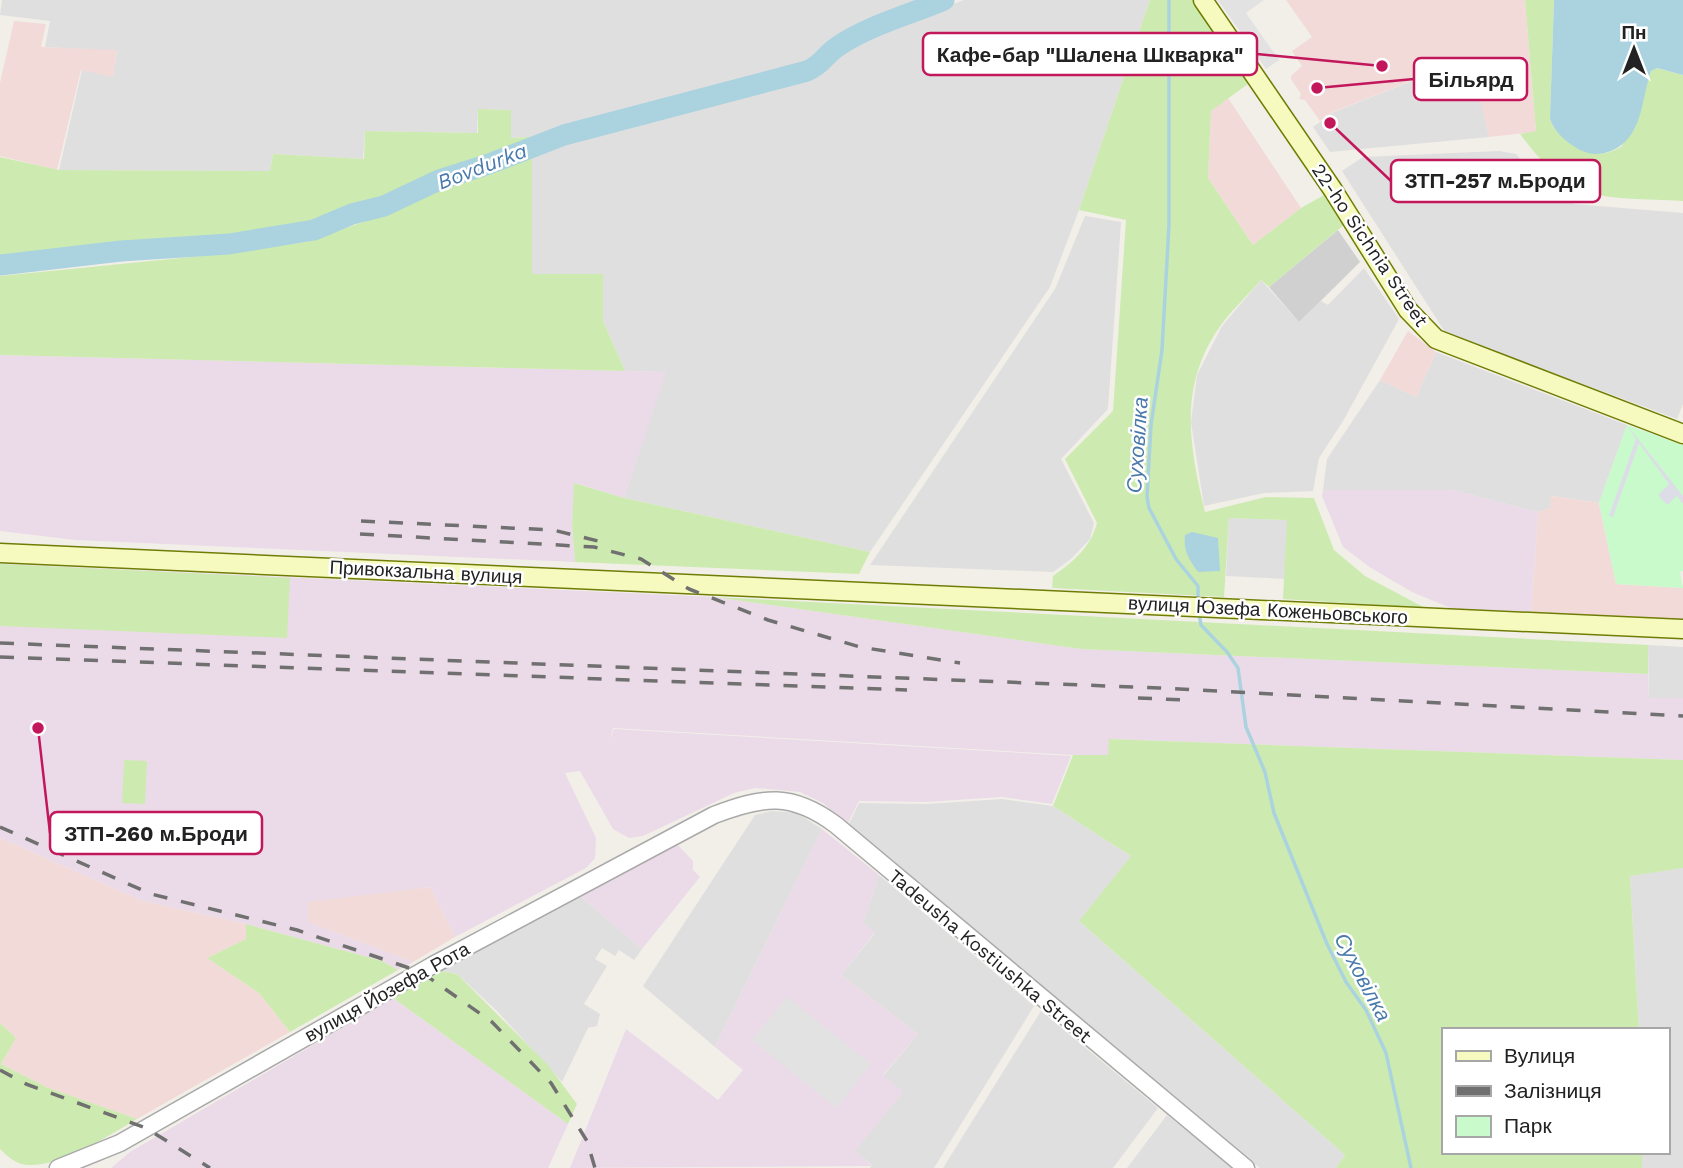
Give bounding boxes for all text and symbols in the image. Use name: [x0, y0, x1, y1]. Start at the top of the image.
north arrow: [1599, 14, 1669, 84]
text: Пн: [1621, 21, 1647, 44]
callout: Кафе-бар "Шалена Шкварка": [923, 33, 1257, 75]
text: Кафе-бар "Шалена Шкварка": [937, 42, 1243, 67]
callout: Більярд: [1414, 58, 1527, 100]
text: Більярд: [1428, 67, 1514, 92]
water label: Bovdurka: [434, 137, 530, 195]
street label: 22-ho Sichnia Street: [1307, 159, 1433, 331]
callout: ЗТП-257 м.Броди: [1391, 160, 1600, 202]
text: ЗТП-257 м.Броди: [1404, 168, 1586, 193]
water label: Суховілка: [1121, 396, 1153, 494]
street label: Привокзальна вулиця: [329, 555, 523, 589]
street label: вулиця Юзефа Коженьовського: [1128, 591, 1408, 629]
callout: ЗТП-260 м.Броди: [50, 812, 262, 854]
text: ЗТП-260 м.Броди: [64, 821, 248, 846]
street label: Tadeusha Kostiushka Street: [884, 864, 1096, 1048]
water label: Суховілка: [1329, 929, 1397, 1025]
street label: вулиця Йозефа Рота: [301, 937, 474, 1047]
legend: [1442, 1028, 1669, 1154]
text: Вулиця: [1504, 1043, 1575, 1068]
text: Залізниця: [1504, 1078, 1602, 1103]
text: Парк: [1504, 1113, 1552, 1138]

